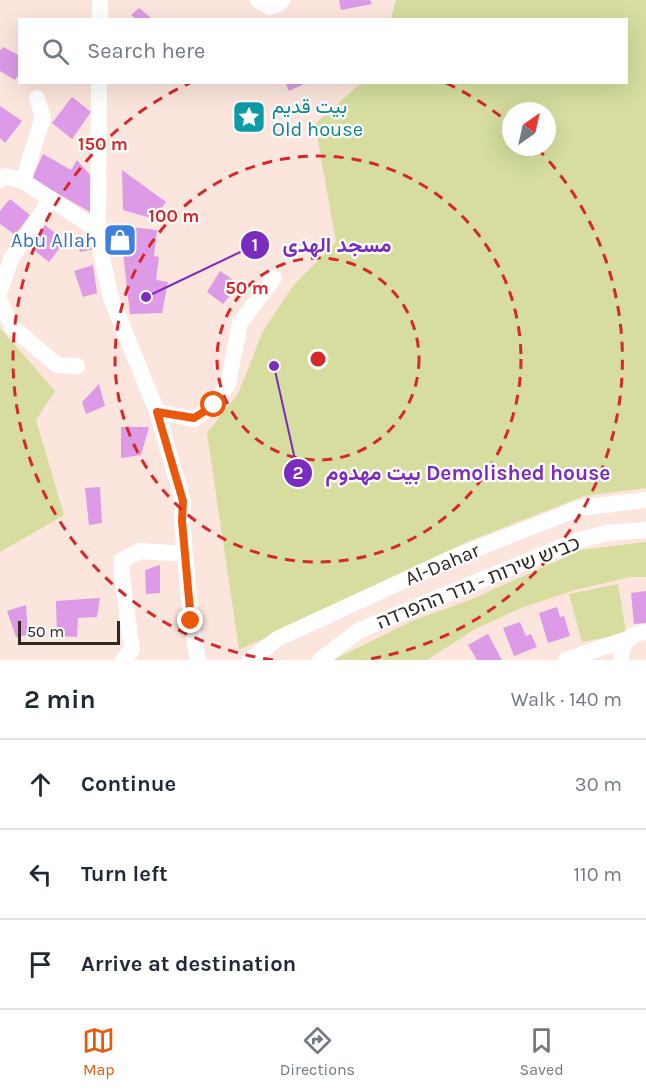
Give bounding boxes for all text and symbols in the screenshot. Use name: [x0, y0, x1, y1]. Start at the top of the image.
search box: [18, 18, 628, 84]
icon: search: [39, 35, 72, 68]
text: Search here: [87, 38, 205, 64]
place label: بيت قديم Old house: [272, 95, 363, 141]
place icon: بيت قديم Old house: [231, 99, 267, 135]
north arrow: [502, 102, 556, 156]
text: 150 m: [78, 133, 128, 155]
text: 100 m: [149, 205, 199, 227]
shop icon: Abu Allah: [102, 222, 138, 258]
callout: مسجد الهدى: [240, 225, 403, 264]
place label: Abu Allah: [11, 229, 97, 252]
text: مسجد الهدى: [283, 233, 391, 258]
text: 1: [252, 234, 258, 256]
text: 50 m: [225, 277, 269, 299]
centre of rings: [308, 349, 328, 369]
route start: [200, 391, 226, 417]
callout: بيت مهدوم Demolished house: [283, 453, 622, 492]
text: بيت مهدوم Demolished house: [326, 461, 610, 487]
text: 2: [293, 462, 303, 484]
street label: כביש שירות - גדר ההפרדה: [373, 531, 583, 634]
street label: Al-Dahar: [402, 538, 484, 590]
route end: [177, 607, 203, 633]
scale bar: [18, 618, 120, 646]
text: 50 m: [27, 622, 64, 641]
text: 2 min: [24, 684, 96, 715]
text: Walk · 140 m: [511, 688, 622, 711]
icon: ahead: [24, 768, 57, 801]
text: Continue: [81, 771, 176, 797]
text: 30 m: [575, 773, 622, 796]
icon: left: [24, 858, 57, 891]
text: Turn left: [81, 861, 168, 887]
text: 110 m: [573, 863, 622, 886]
icon: arrive: [24, 948, 57, 981]
text: Arrive at destination: [81, 951, 296, 977]
tab: Map: [82, 1024, 115, 1079]
tab: Directions: [280, 1024, 355, 1079]
tab: Saved: [520, 1024, 564, 1079]

